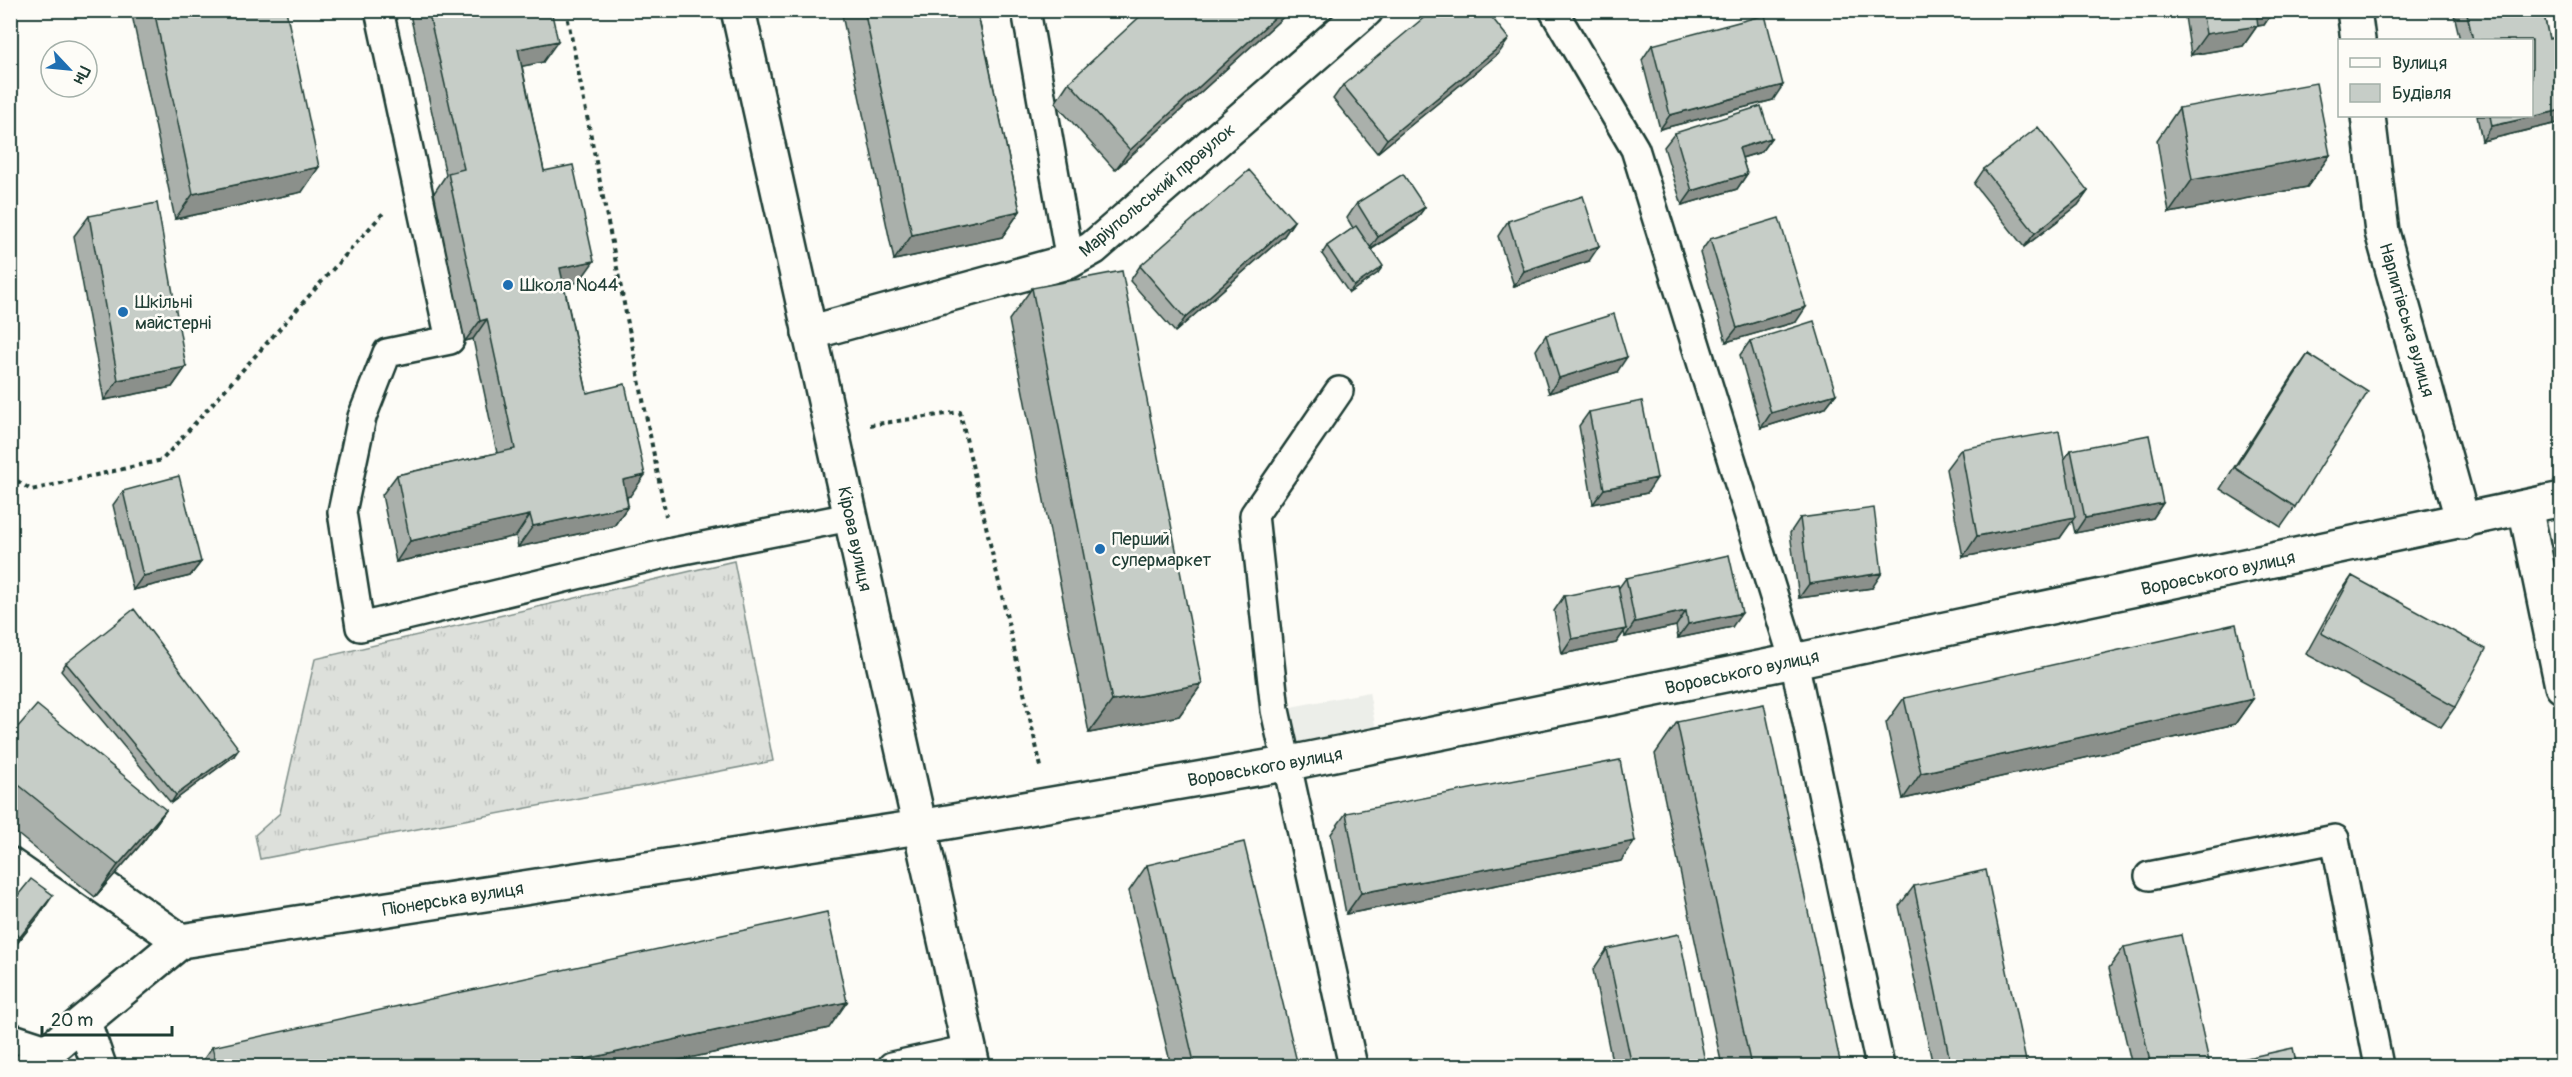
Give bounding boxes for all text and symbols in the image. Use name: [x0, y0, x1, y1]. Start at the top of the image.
north arrow: [39, 39, 99, 99]
legend: [2338, 39, 2533, 117]
text: Вулиця: [2392, 52, 2447, 75]
text: Пн: [69, 63, 94, 87]
text: Будівля: [2392, 82, 2451, 105]
street label: Маріупольський провулок: [1075, 118, 1240, 262]
street label: Нарпитівська вулиця: [2374, 240, 2440, 400]
place label: Школа №44: [520, 274, 619, 297]
marker: Школа №44: [501, 278, 515, 292]
place label: Шкільні майстерні: [135, 291, 211, 335]
marker: Шкільні майстерні: [116, 305, 130, 319]
street label: Кірова вулиця: [832, 485, 877, 594]
place label: Перший супермаркет: [1112, 528, 1211, 572]
marker: Перший супермаркет: [1093, 542, 1107, 556]
street label: Воровського вулиця: [2139, 546, 2297, 601]
street label: Воровського вулиця: [1663, 645, 1821, 700]
street label: Воровського вулиця: [1186, 743, 1344, 792]
street label: Піонерська вулиця: [381, 877, 525, 922]
scale bar: [42, 999, 172, 1037]
text: 20 m: [51, 1009, 93, 1032]

